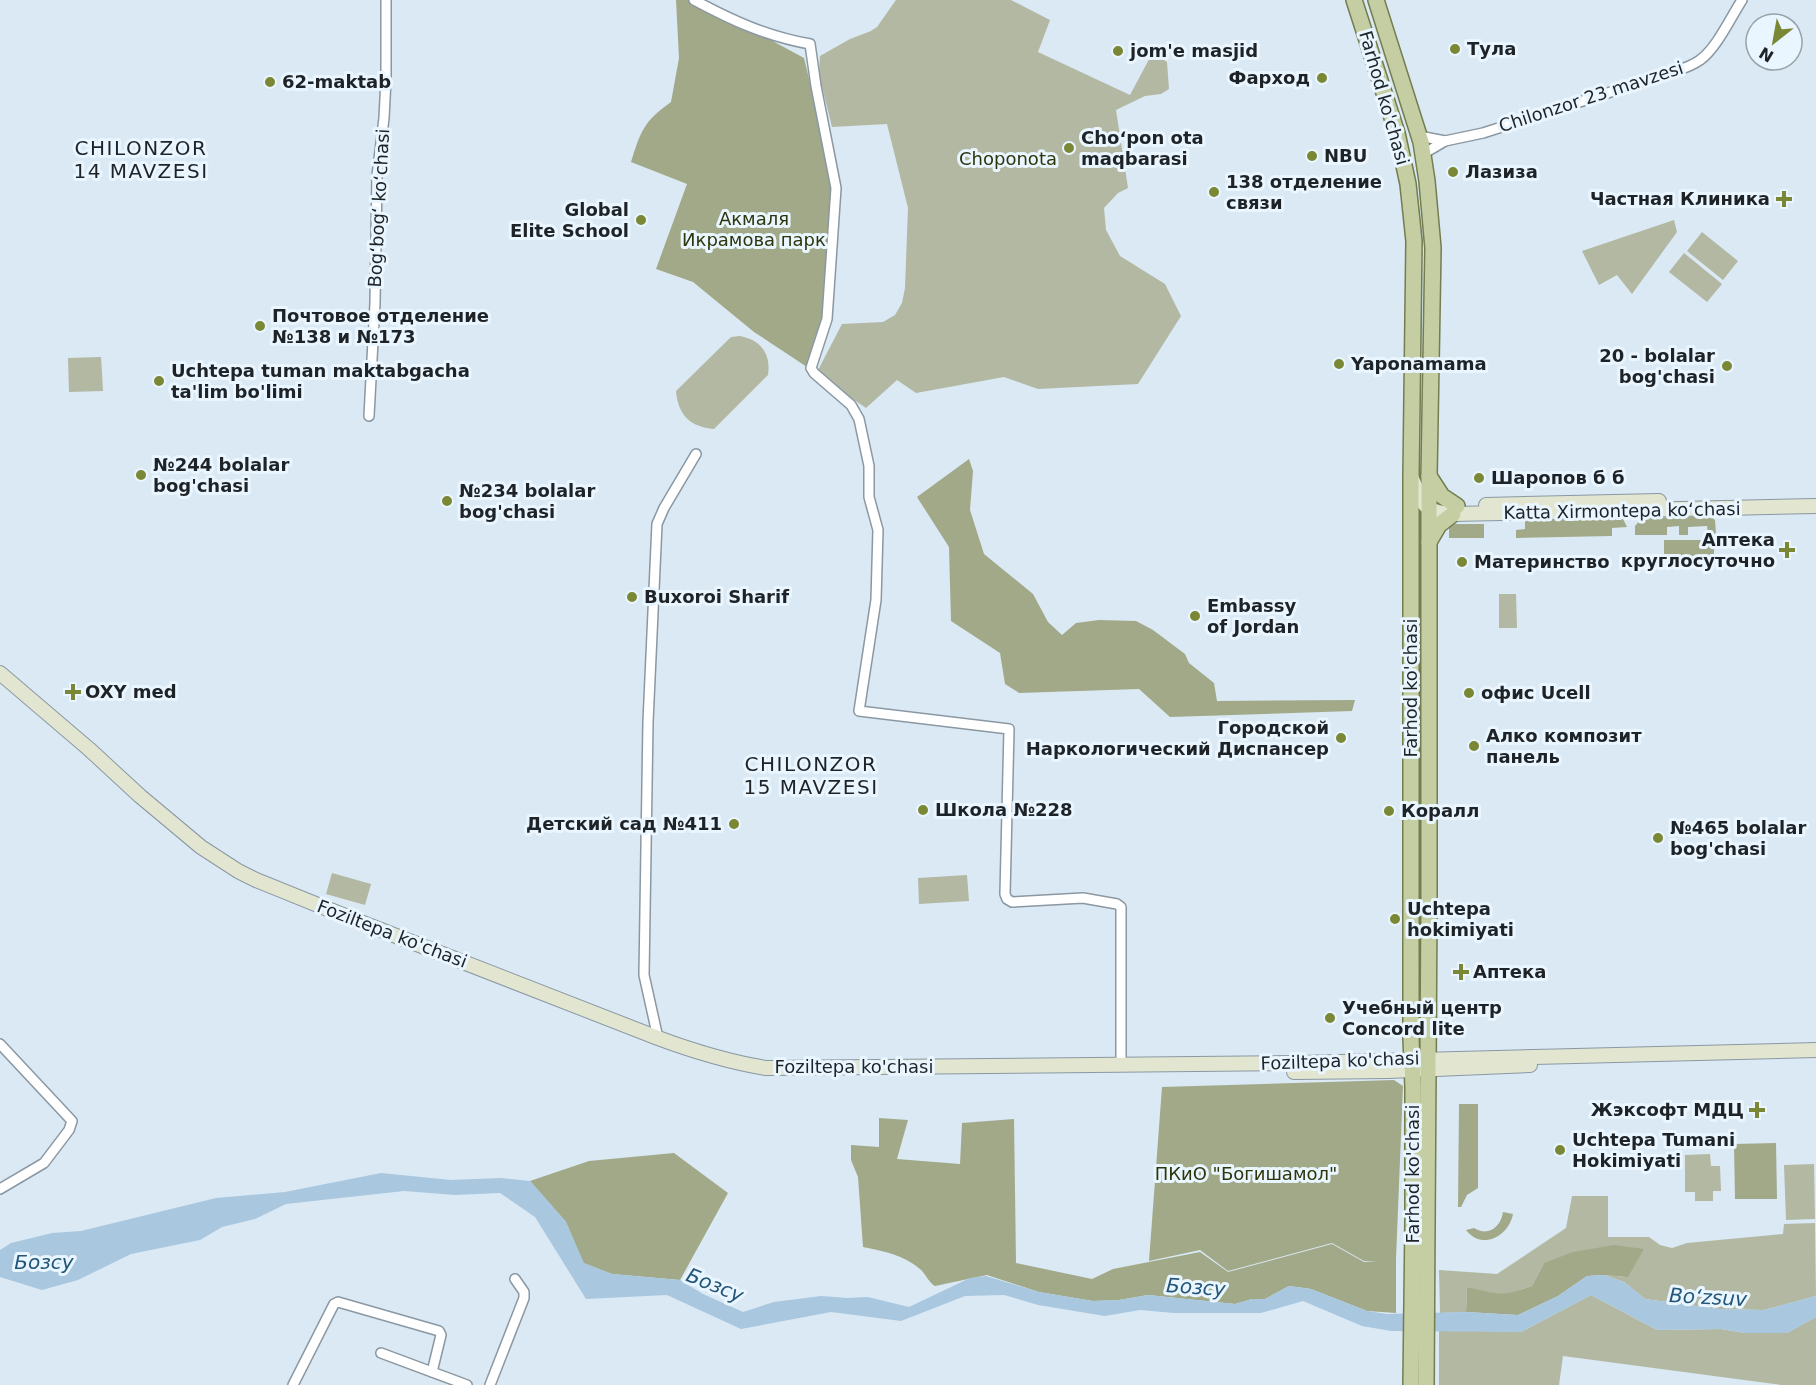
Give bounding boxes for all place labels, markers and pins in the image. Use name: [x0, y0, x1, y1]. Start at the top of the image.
place label: Тула: [1467, 38, 1516, 59]
place label: jom'e masjid: [1129, 40, 1258, 61]
marker: Тула: [1448, 42, 1462, 56]
marker: jom'e masjid: [1111, 44, 1125, 58]
place label: Фарход: [1229, 67, 1310, 88]
place label: 62-maktab: [282, 71, 391, 92]
marker: Фарход: [1315, 71, 1329, 85]
marker: 62-maktab: [263, 75, 277, 89]
place label: Choʻpon ota maqbarasi: [1081, 127, 1204, 169]
marker: Choʻpon ota maqbarasi: [1062, 141, 1076, 155]
place label: NBU: [1324, 145, 1367, 166]
marker: NBU: [1305, 149, 1319, 163]
place label: Лазиза: [1465, 161, 1538, 182]
marker: Лазиза: [1446, 165, 1460, 179]
place label: 138 отделение связи: [1226, 171, 1382, 213]
marker: 138 отделение связи: [1207, 185, 1221, 199]
place label: Частная Клиника: [1590, 188, 1770, 209]
marker: Частная Клиника: [1775, 190, 1793, 208]
place label: Global Elite School: [510, 199, 629, 241]
marker: Global Elite School: [634, 213, 648, 227]
place label: Почтовое отделение №138 и №173: [272, 305, 489, 347]
marker: Почтовое отделение №138 и №173: [253, 319, 267, 333]
place label: 20 - bolalar bog'chasi: [1599, 345, 1715, 387]
place label: Yaponamama: [1350, 353, 1487, 374]
marker: Yaponamama: [1332, 357, 1346, 371]
marker: 20 - bolalar bog'chasi: [1720, 359, 1734, 373]
place label: Uchtepa tuman maktabgacha ta'lim bo'limi: [171, 360, 470, 402]
marker: Uchtepa tuman maktabgacha ta'lim bo'limi: [152, 374, 166, 388]
place label: №244 bolalar bog'chasi: [153, 454, 289, 496]
place label: Шаропов б б: [1491, 467, 1625, 488]
marker: №244 bolalar bog'chasi: [134, 468, 148, 482]
marker: Шаропов б б: [1472, 471, 1486, 485]
place label: №234 bolalar bog'chasi: [459, 480, 595, 522]
marker: №234 bolalar bog'chasi: [440, 494, 454, 508]
place label: Аптека круглосуточно: [1621, 529, 1775, 571]
marker: Аптека круглосуточно: [1780, 543, 1794, 557]
place label: Материнство: [1474, 551, 1610, 572]
marker: Материнство: [1455, 555, 1469, 569]
place label: Buxoroi Sharif: [644, 586, 789, 607]
marker: Buxoroi Sharif: [625, 590, 639, 604]
place label: Embassy of Jordan: [1207, 595, 1299, 637]
marker: Embassy of Jordan: [1188, 609, 1202, 623]
place label: OXY med: [85, 681, 177, 702]
place label: офис Ucell: [1481, 682, 1591, 703]
marker: OXY med: [66, 685, 80, 699]
marker: офис Ucell: [1462, 686, 1476, 700]
place label: Городской Наркологический Диспансер: [1026, 717, 1329, 759]
place label: Алко композит панель: [1486, 725, 1642, 767]
marker: Городской Наркологический Диспансер: [1334, 731, 1348, 745]
marker: Алко композит панель: [1467, 739, 1481, 753]
place label: Школа №228: [935, 799, 1073, 820]
place label: Коралл: [1401, 800, 1479, 821]
marker: Школа №228: [916, 803, 930, 817]
marker: Коралл: [1382, 804, 1396, 818]
place label: Детский сад №411: [526, 813, 722, 834]
marker: Детский сад №411: [727, 817, 741, 831]
place label: №465 bolalar bog'chasi: [1670, 817, 1806, 859]
marker: №465 bolalar bog'chasi: [1651, 831, 1665, 845]
place label: Uchtepa hokimiyati: [1407, 898, 1514, 940]
marker: Uchtepa hokimiyati: [1388, 912, 1402, 926]
place label: Аптека: [1473, 961, 1546, 982]
marker: Аптека: [1454, 965, 1468, 979]
place label: Учебный центр Concord lite: [1342, 997, 1502, 1039]
marker: Учебный центр Concord lite: [1323, 1011, 1337, 1025]
place label: Жэксофт МДЦ: [1591, 1099, 1744, 1120]
marker: Жэксофт МДЦ: [1748, 1101, 1766, 1119]
place label: Uchtepa Tumani Hokimiyati: [1572, 1129, 1735, 1171]
marker: Uchtepa Tumani Hokimiyati: [1553, 1143, 1567, 1157]

